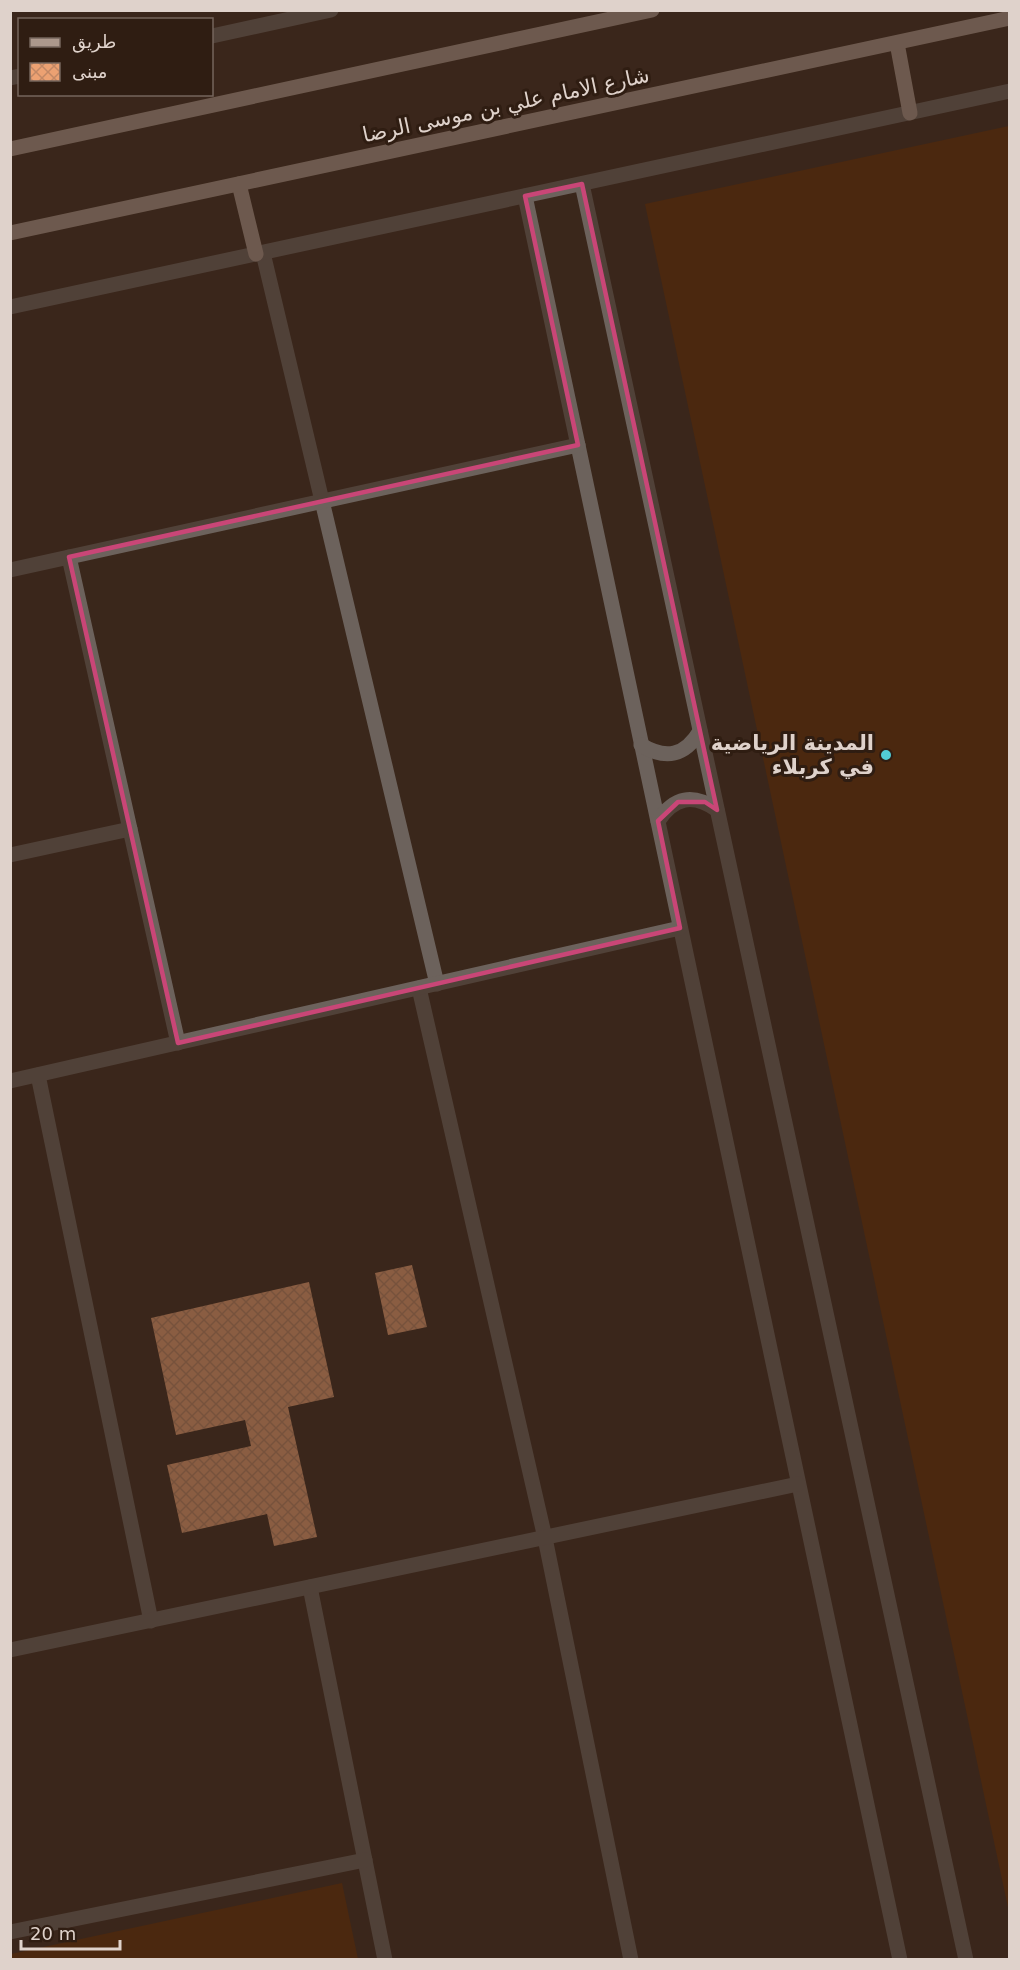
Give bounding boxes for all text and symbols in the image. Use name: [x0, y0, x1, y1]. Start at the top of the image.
legend: [18, 18, 213, 96]
text: طريق: [72, 31, 116, 53]
text: مبنى: [72, 61, 108, 82]
street label: شارع الامام علي بن موسى الرضا: [360, 63, 652, 147]
place label: المدينة الرياضية في كربلاء: [711, 731, 874, 779]
marker: المدينة الرياضية في كربلاء: [879, 748, 893, 762]
scale bar: [21, 1913, 120, 1951]
text: 20 m: [30, 1923, 76, 1944]

